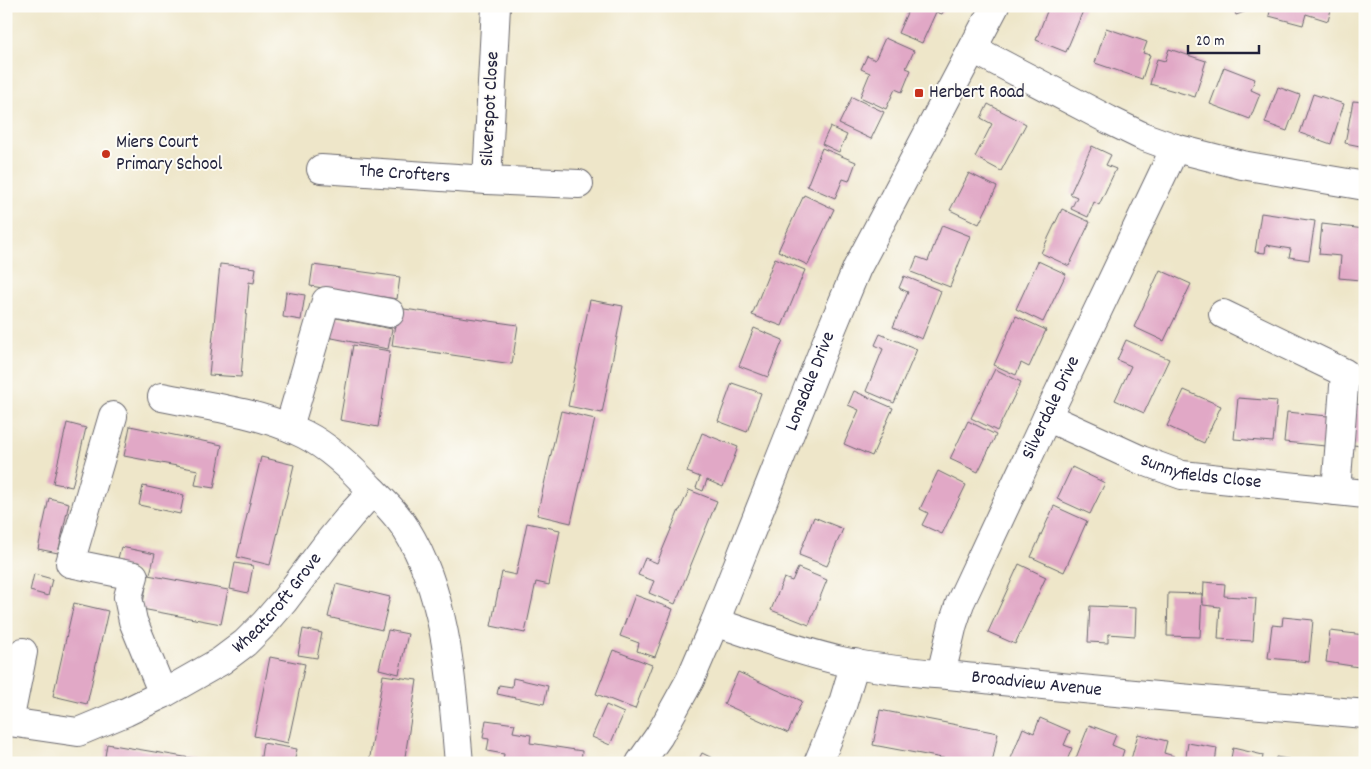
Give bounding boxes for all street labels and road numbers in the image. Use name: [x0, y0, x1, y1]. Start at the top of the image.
street label: Silverspot Close: [475, 51, 507, 167]
street label: The Crofters: [358, 158, 451, 191]
street label: Lonsdale Drive: [779, 328, 843, 435]
street label: Silverdale Drive: [1015, 352, 1087, 464]
street label: Sunnyfields Close: [1136, 447, 1263, 497]
street label: Wheatcroft Grove: [227, 547, 329, 661]
street label: Broadview Avenue: [970, 664, 1103, 704]

